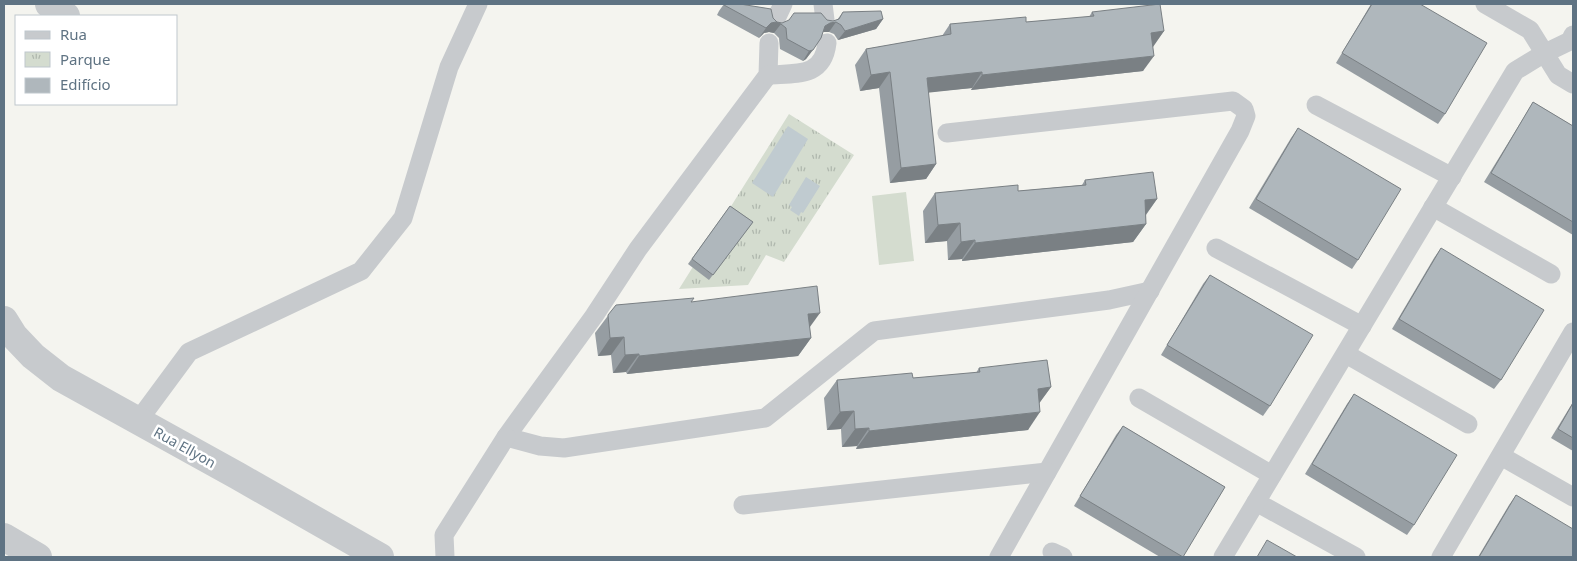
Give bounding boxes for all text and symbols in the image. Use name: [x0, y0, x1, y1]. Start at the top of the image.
legend: [15, 15, 178, 105]
text: Rua: [60, 24, 87, 44]
text: Parque: [60, 49, 110, 69]
text: Edifício: [60, 74, 111, 94]
street label: Rua Ellyon: [151, 422, 219, 472]

